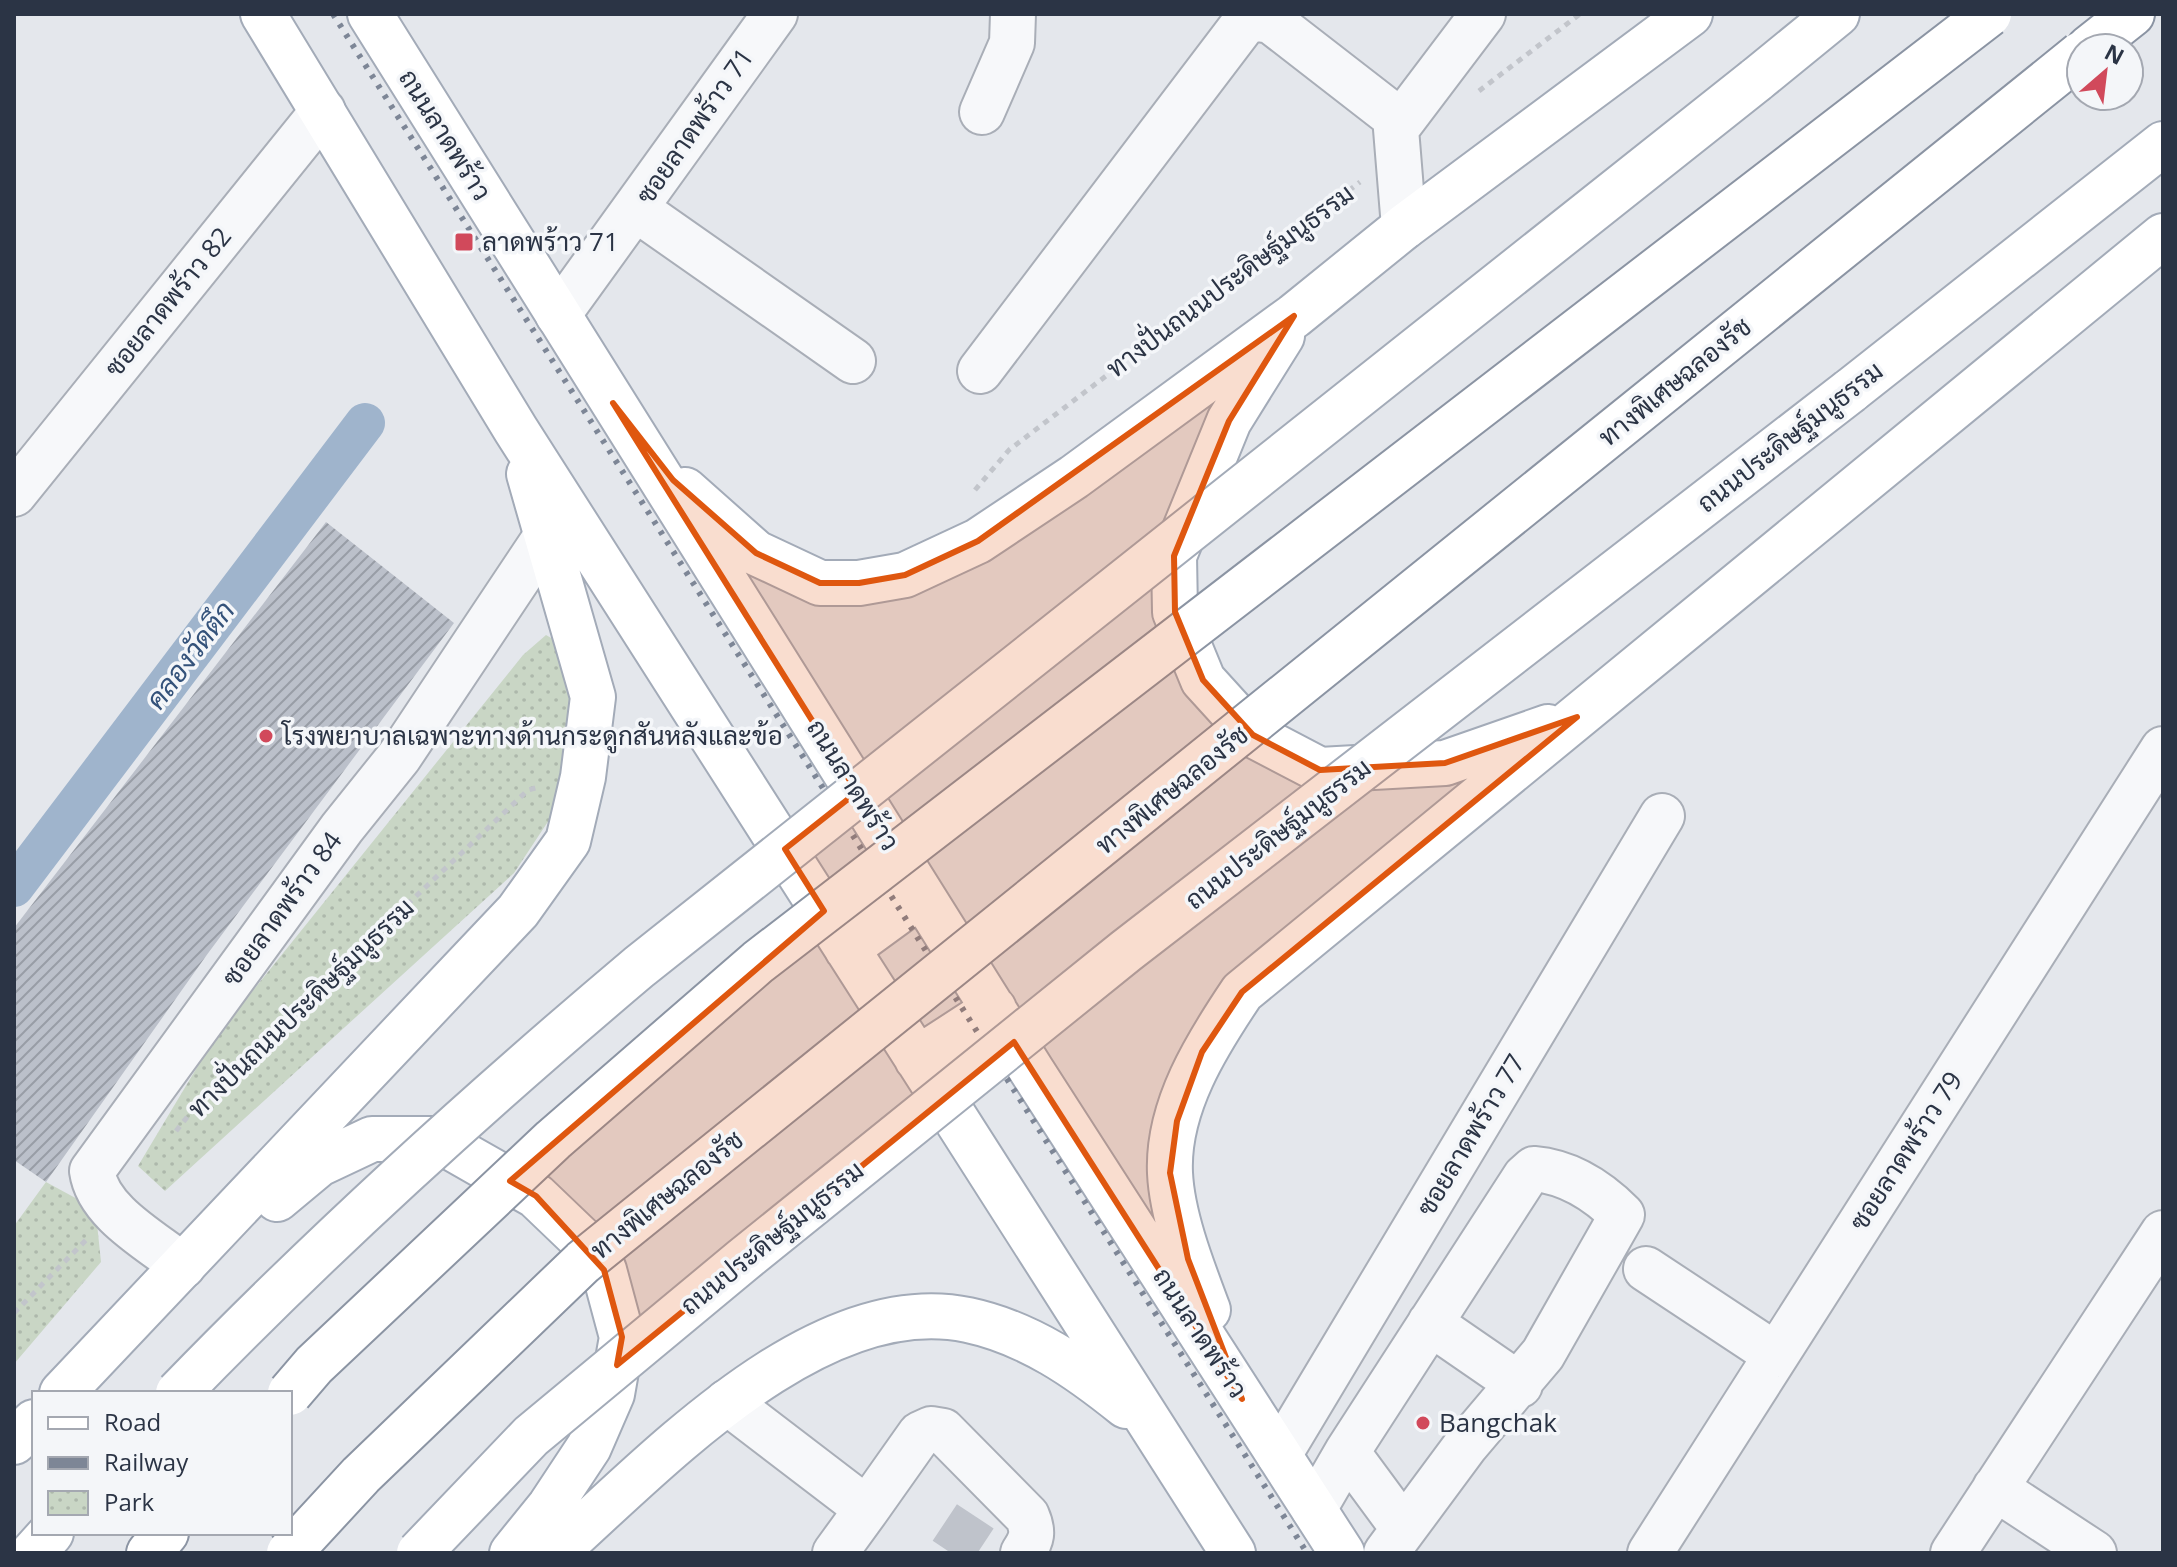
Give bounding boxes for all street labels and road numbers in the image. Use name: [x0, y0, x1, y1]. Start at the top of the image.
street label: ซอยลาดพร้าว 71: [627, 40, 761, 211]
street label: ถนนลาดพร้าว: [391, 62, 500, 207]
street label: ทางปั่นถนนประดิษฐ์มนูธรรม: [1097, 173, 1361, 386]
street label: ซอยลาดพร้าว 82: [96, 219, 239, 384]
street label: ทางพิเศษฉลองรัช: [1590, 308, 1758, 454]
street label: ถนนประดิษฐ์มนูธรรม: [1689, 352, 1890, 521]
street label: ถนนลาดพร้าว: [799, 712, 908, 857]
street label: ทางพิเศษฉลองรัช: [1087, 716, 1255, 862]
street label: ถนนประดิษฐ์มนูธรรม: [1177, 749, 1378, 918]
street label: ซอยลาดพร้าว 84: [213, 824, 350, 993]
street label: ทางปั่นถนนประดิษฐ์มนูธรรม: [178, 888, 422, 1126]
street label: ซอยลาดพร้าว 77: [1408, 1047, 1533, 1222]
street label: ซอยลาดพร้าว 79: [1840, 1064, 1970, 1237]
street label: ทางพิเศษฉลองรัช: [582, 1121, 750, 1267]
street label: ถนนประดิษฐ์มนูธรรม: [672, 1152, 871, 1323]
street label: ถนนลาดพร้าว: [1145, 1260, 1256, 1405]

